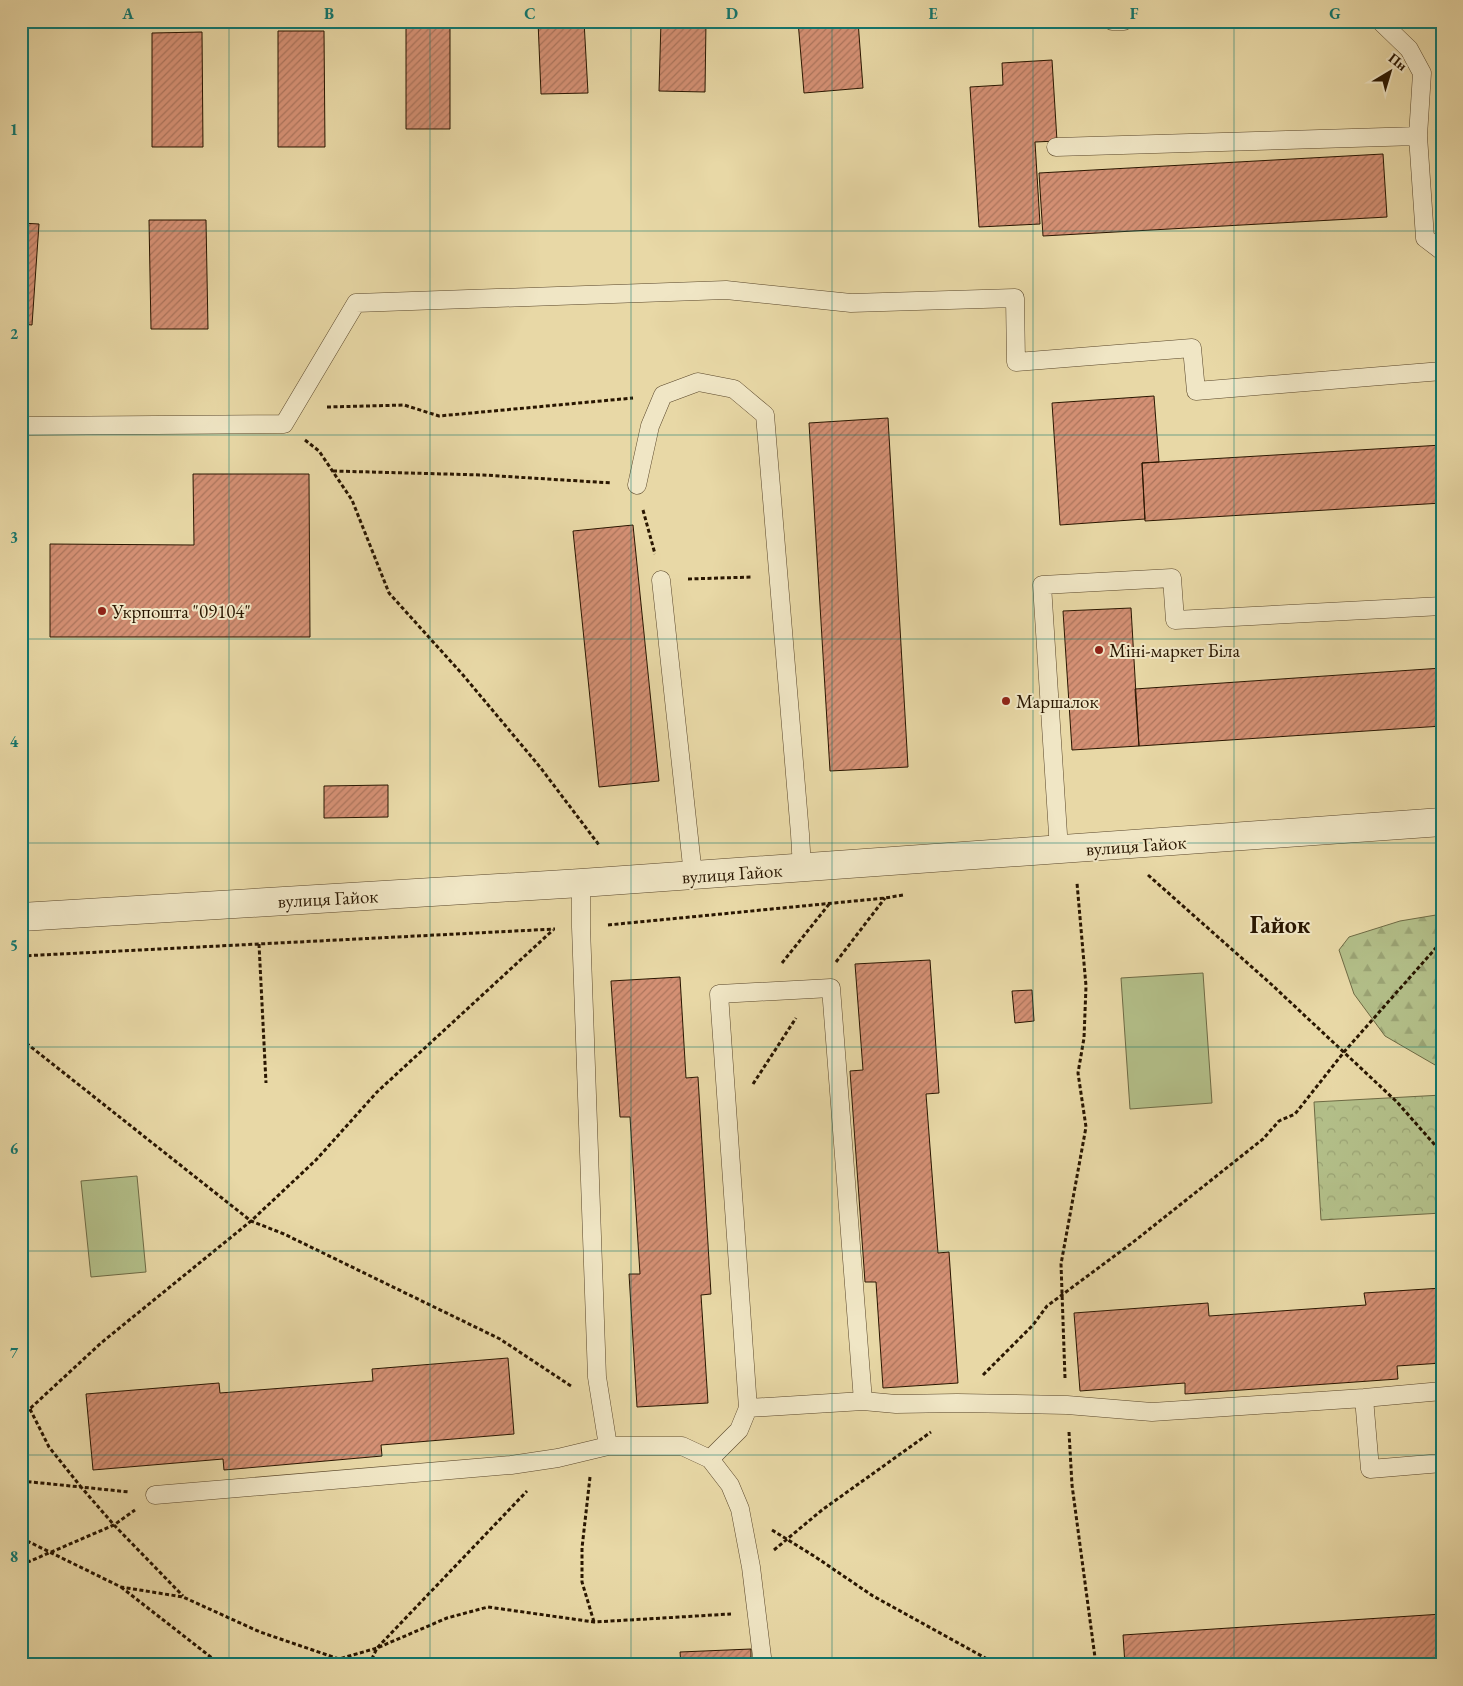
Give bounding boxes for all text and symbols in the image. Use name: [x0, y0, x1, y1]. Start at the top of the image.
text: A: [121, 3, 134, 24]
text: B: [324, 3, 334, 24]
text: C: [524, 3, 536, 24]
text: D: [726, 3, 738, 24]
text: E: [928, 3, 938, 24]
text: F: [1130, 3, 1139, 24]
text: G: [1329, 3, 1341, 24]
north arrow: [1366, 48, 1416, 98]
text: Пн: [1385, 49, 1411, 75]
text: 1: [10, 119, 18, 140]
text: 2: [10, 323, 19, 344]
text: 3: [10, 527, 18, 548]
place label: Укрпошта "09104": [111, 599, 251, 624]
marker: Укрпошта "09104": [96, 605, 108, 617]
place label: Міні-маркет Біла: [1109, 638, 1241, 663]
marker: Міні-маркет Біла: [1093, 644, 1105, 656]
place label: Маршалок: [1016, 689, 1099, 714]
marker: Маршалок: [1000, 695, 1012, 707]
text: 4: [10, 731, 19, 752]
street label: вулиця Гайок: [1085, 830, 1187, 861]
street label: вулиця Гайок: [681, 858, 783, 889]
street label: вулиця Гайок: [277, 883, 379, 914]
district label: Гайок: [1250, 909, 1311, 940]
text: 5: [10, 935, 18, 956]
text: 6: [10, 1138, 19, 1159]
text: 7: [10, 1342, 19, 1363]
text: 8: [10, 1546, 18, 1567]

